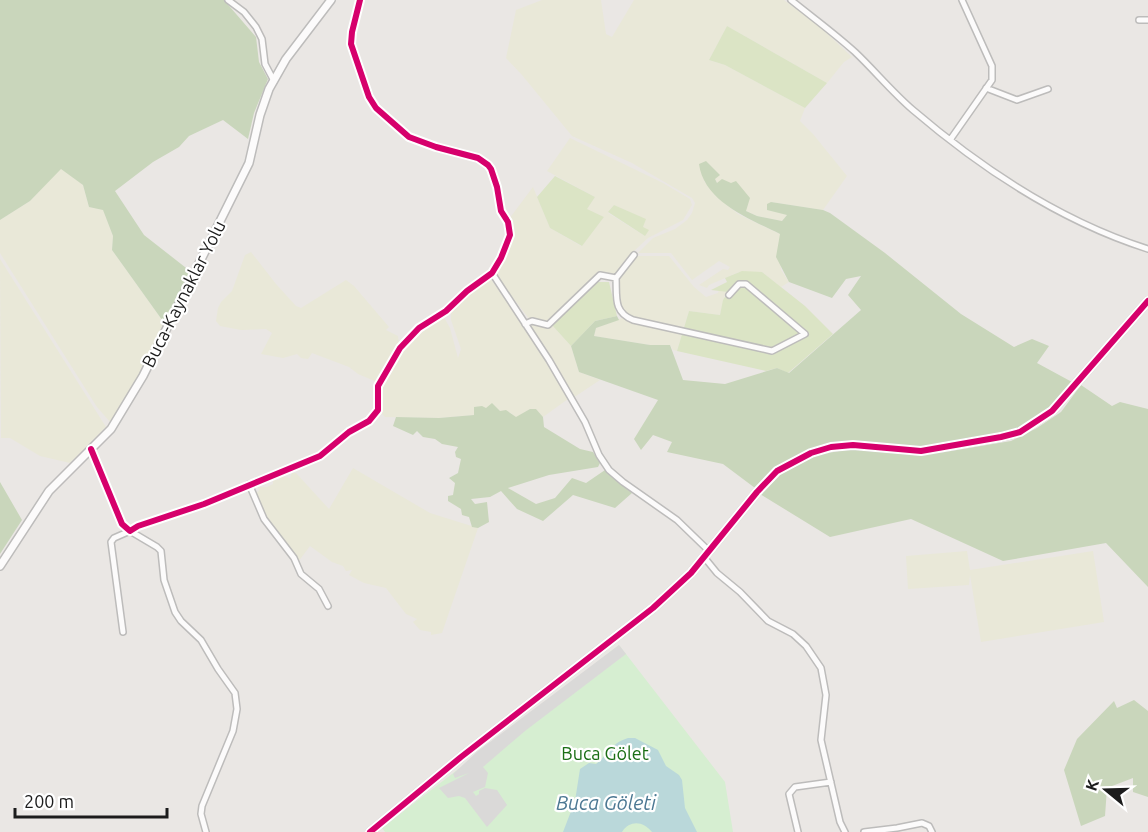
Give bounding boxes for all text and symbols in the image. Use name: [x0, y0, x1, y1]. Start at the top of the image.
street label: Buca-Kaynaklar Yolu: [137, 217, 229, 370]
park label: Buca Gölet: [561, 743, 649, 763]
north arrow: [1076, 760, 1136, 820]
text: K: [1082, 777, 1102, 793]
scale bar: [15, 781, 166, 819]
text: 200 m: [24, 791, 74, 811]
water label: Buca Göleti: [556, 791, 657, 814]

